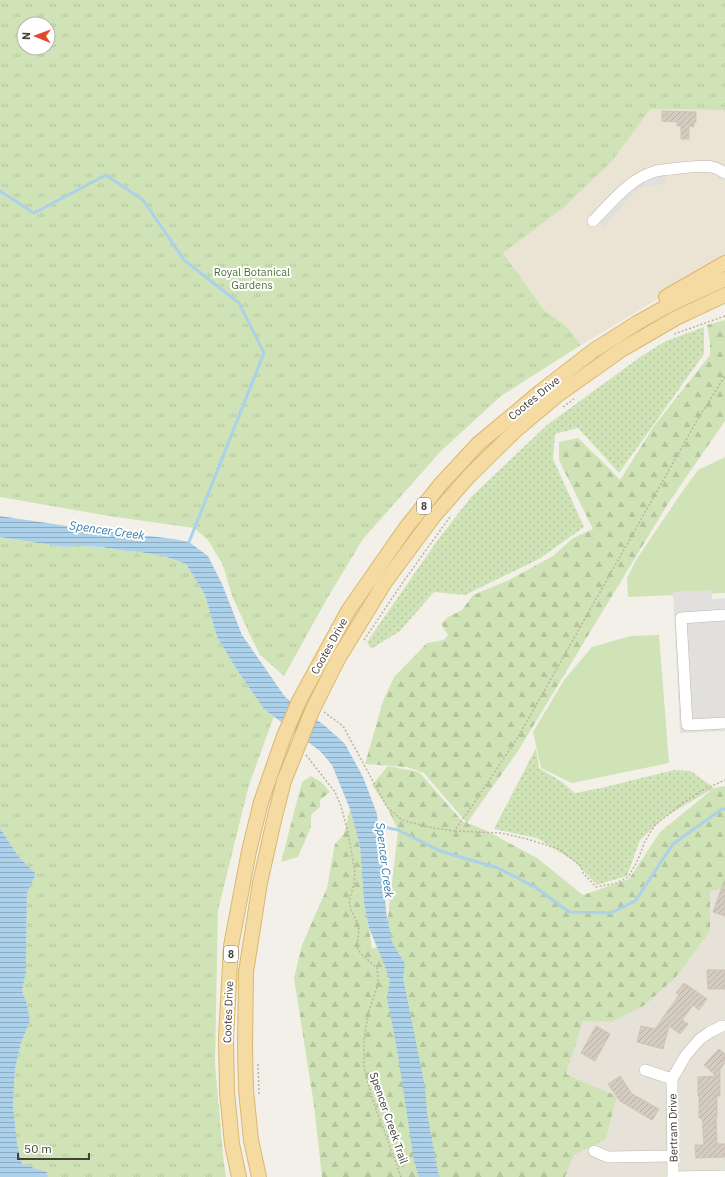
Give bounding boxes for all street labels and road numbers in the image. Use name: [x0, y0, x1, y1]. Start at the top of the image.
street label: Cootes Drive: [505, 373, 563, 423]
road number: 8: [417, 498, 431, 514]
street label: Cootes Drive: [308, 615, 350, 677]
road number: 8: [224, 946, 238, 962]
street label: Cootes Drive: [220, 981, 236, 1043]
street label: Spencer Creek Trail: [367, 1070, 411, 1166]
street label: Bertram Drive: [665, 1094, 681, 1162]

